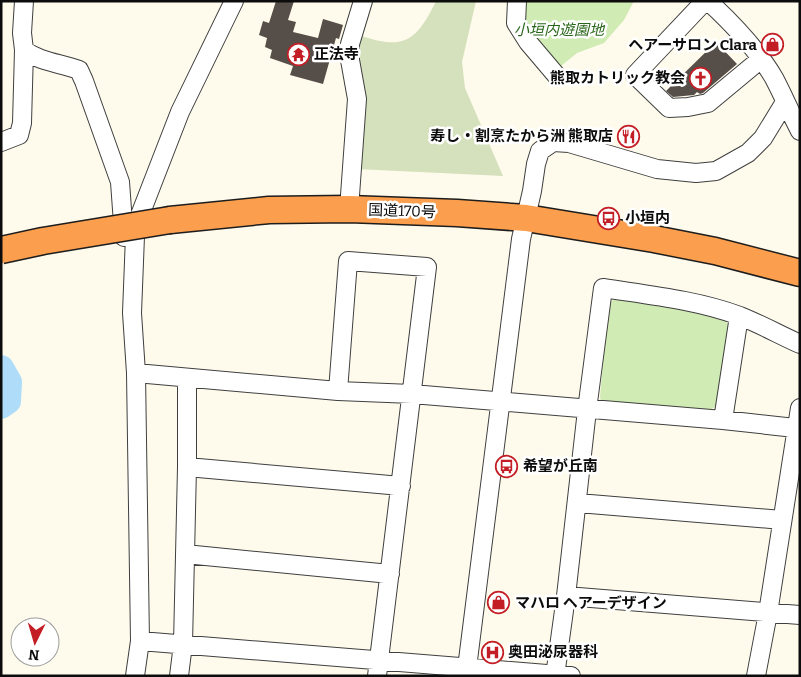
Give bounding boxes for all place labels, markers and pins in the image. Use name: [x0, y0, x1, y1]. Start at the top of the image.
shop icon: ヘアーサロン Clara: [761, 33, 785, 57]
place label: ヘアーサロン Clara: [628, 36, 758, 54]
temple icon: 正法寺: [286, 42, 310, 66]
place label: 正法寺: [314, 45, 359, 63]
church icon: 熊取カトリック教会: [689, 66, 713, 90]
place label: 熊取カトリック教会: [550, 69, 685, 87]
restaurant icon: 寿し・割烹たから洲 熊取店: [617, 124, 641, 148]
place label: 寿し・割烹たから洲 熊取店: [430, 127, 613, 145]
bus stop icon: 小垣内: [597, 206, 621, 230]
place label: 小垣内: [625, 209, 670, 227]
bus stop icon: 希望が丘南: [495, 454, 519, 478]
place label: 希望が丘南: [523, 457, 598, 475]
shop icon: マハロ ヘアーデザイン: [487, 591, 511, 615]
place label: マハロ ヘアーデザイン: [515, 594, 667, 612]
hospital icon: 奥田泌尿器科: [480, 640, 504, 664]
place label: 奥田泌尿器科: [508, 643, 598, 661]

